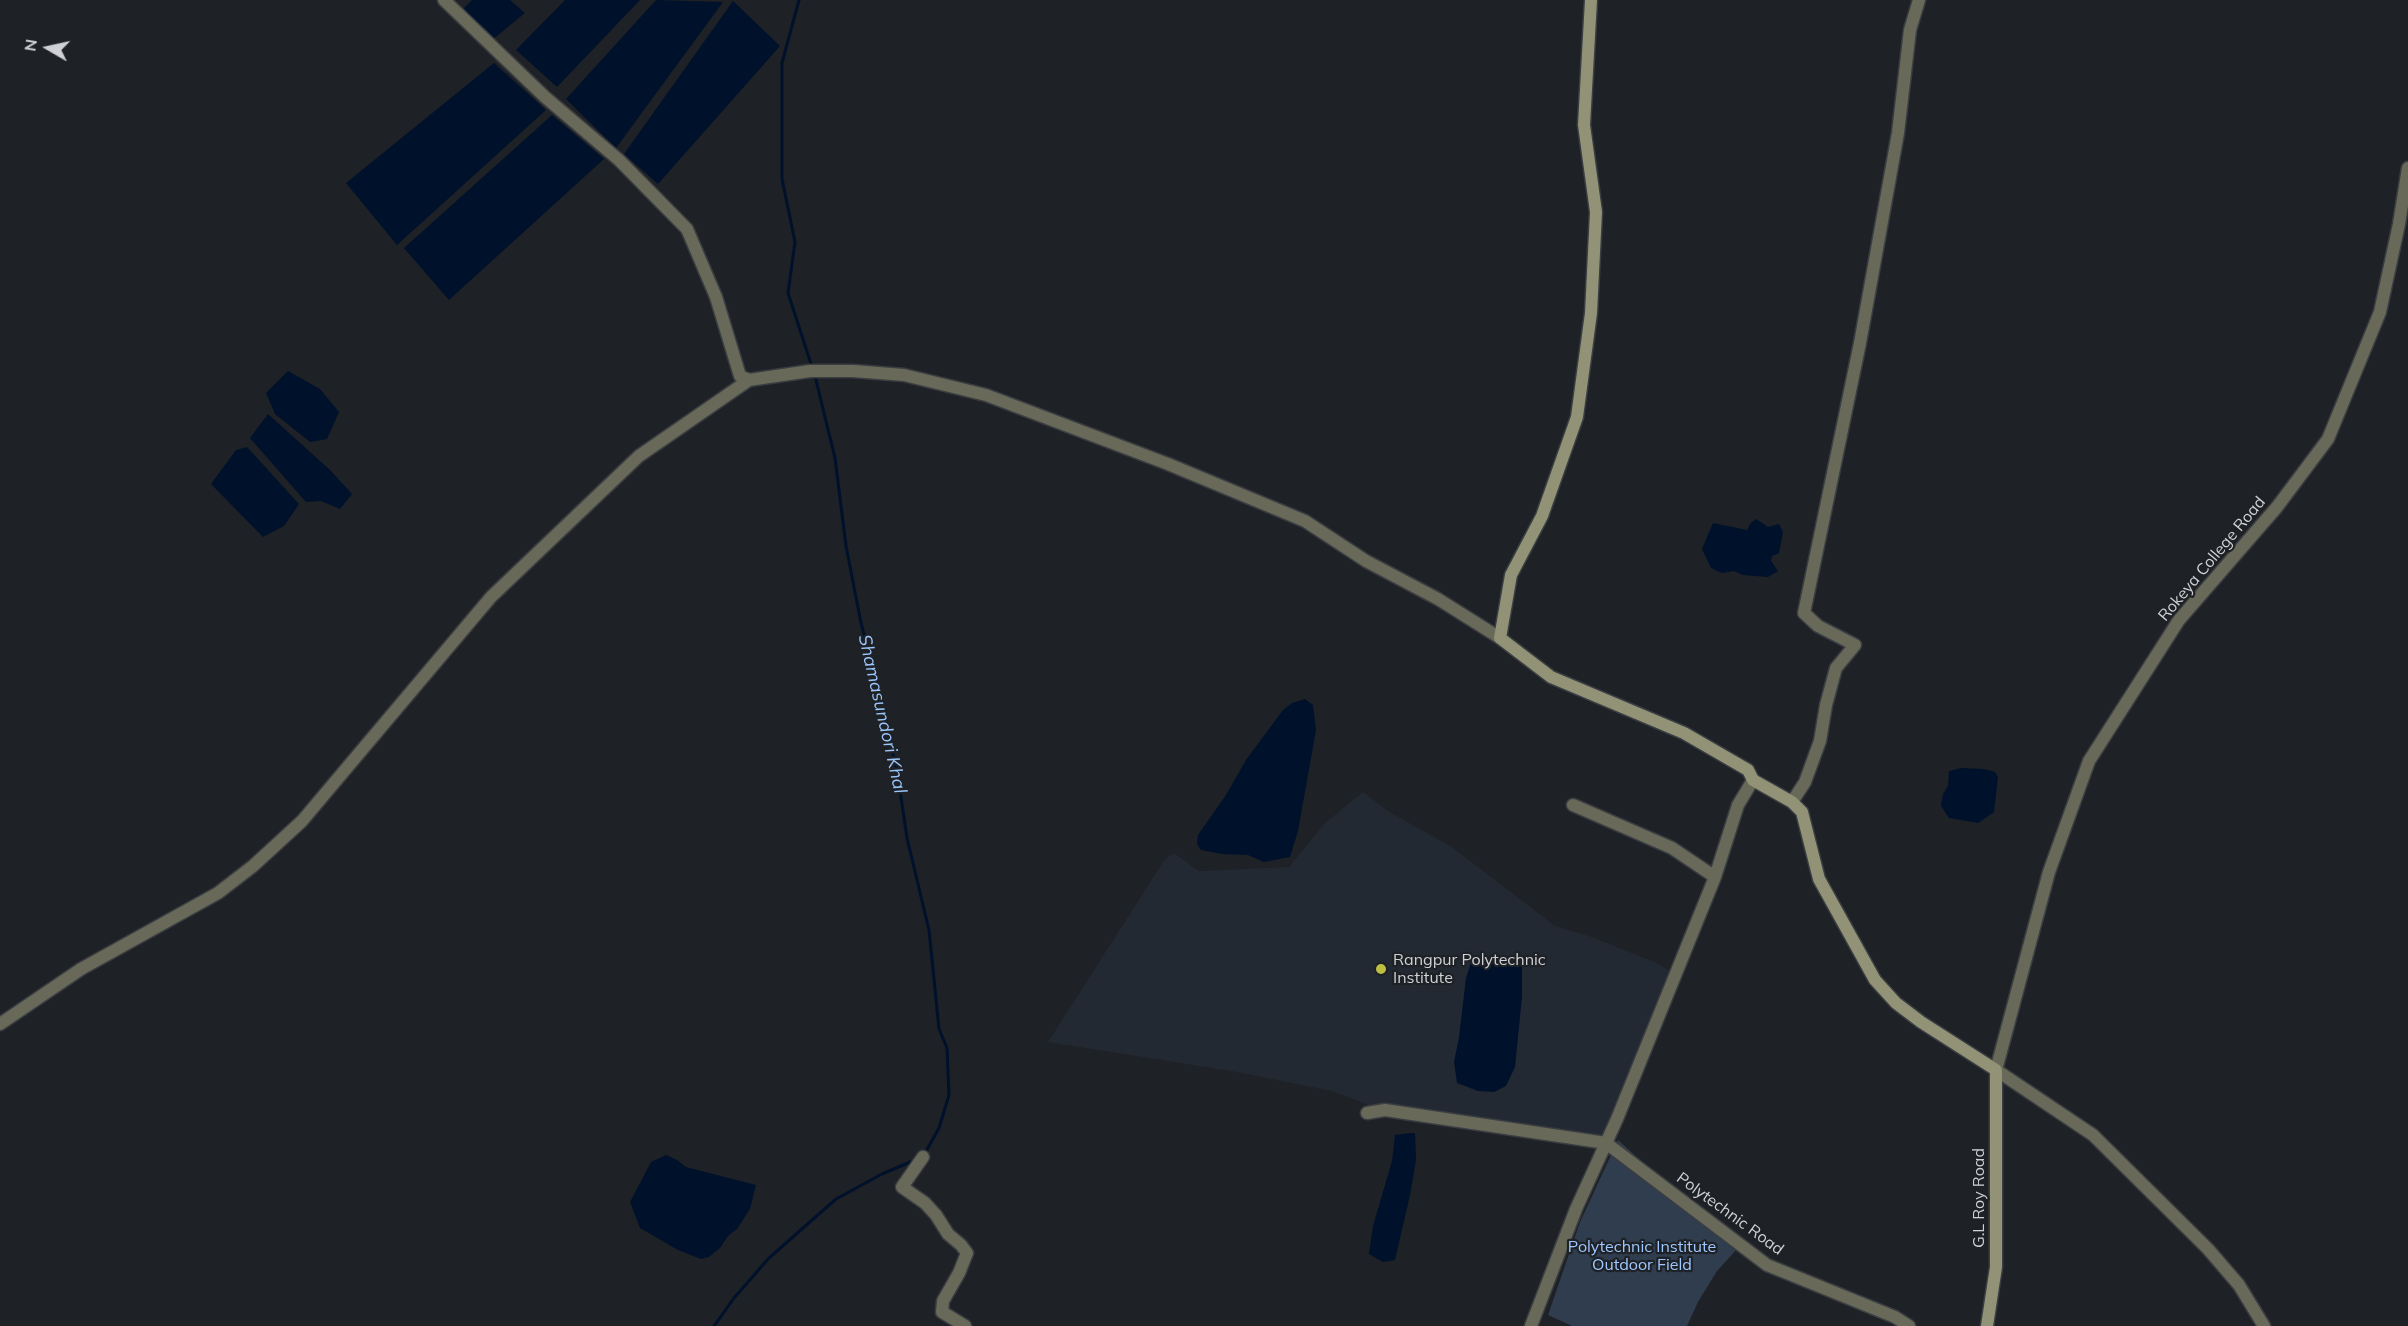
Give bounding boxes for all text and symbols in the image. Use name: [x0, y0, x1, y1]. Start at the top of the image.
north arrow: [18, 18, 78, 78]
text: N: [19, 38, 41, 53]
street label: Rokeya College Road: [2154, 493, 2270, 625]
water label: Shamasundori Khal: [853, 632, 911, 796]
place label: Rangpur Polytechnic Institute: [1393, 950, 1546, 988]
marker: Rangpur Polytechnic Institute: [1374, 962, 1388, 976]
street label: G.L Roy Road: [1969, 1148, 1989, 1248]
street label: Polytechnic Road: [1673, 1169, 1787, 1259]
park label: Polytechnic Institute Outdoor Field: [1568, 1237, 1716, 1275]

